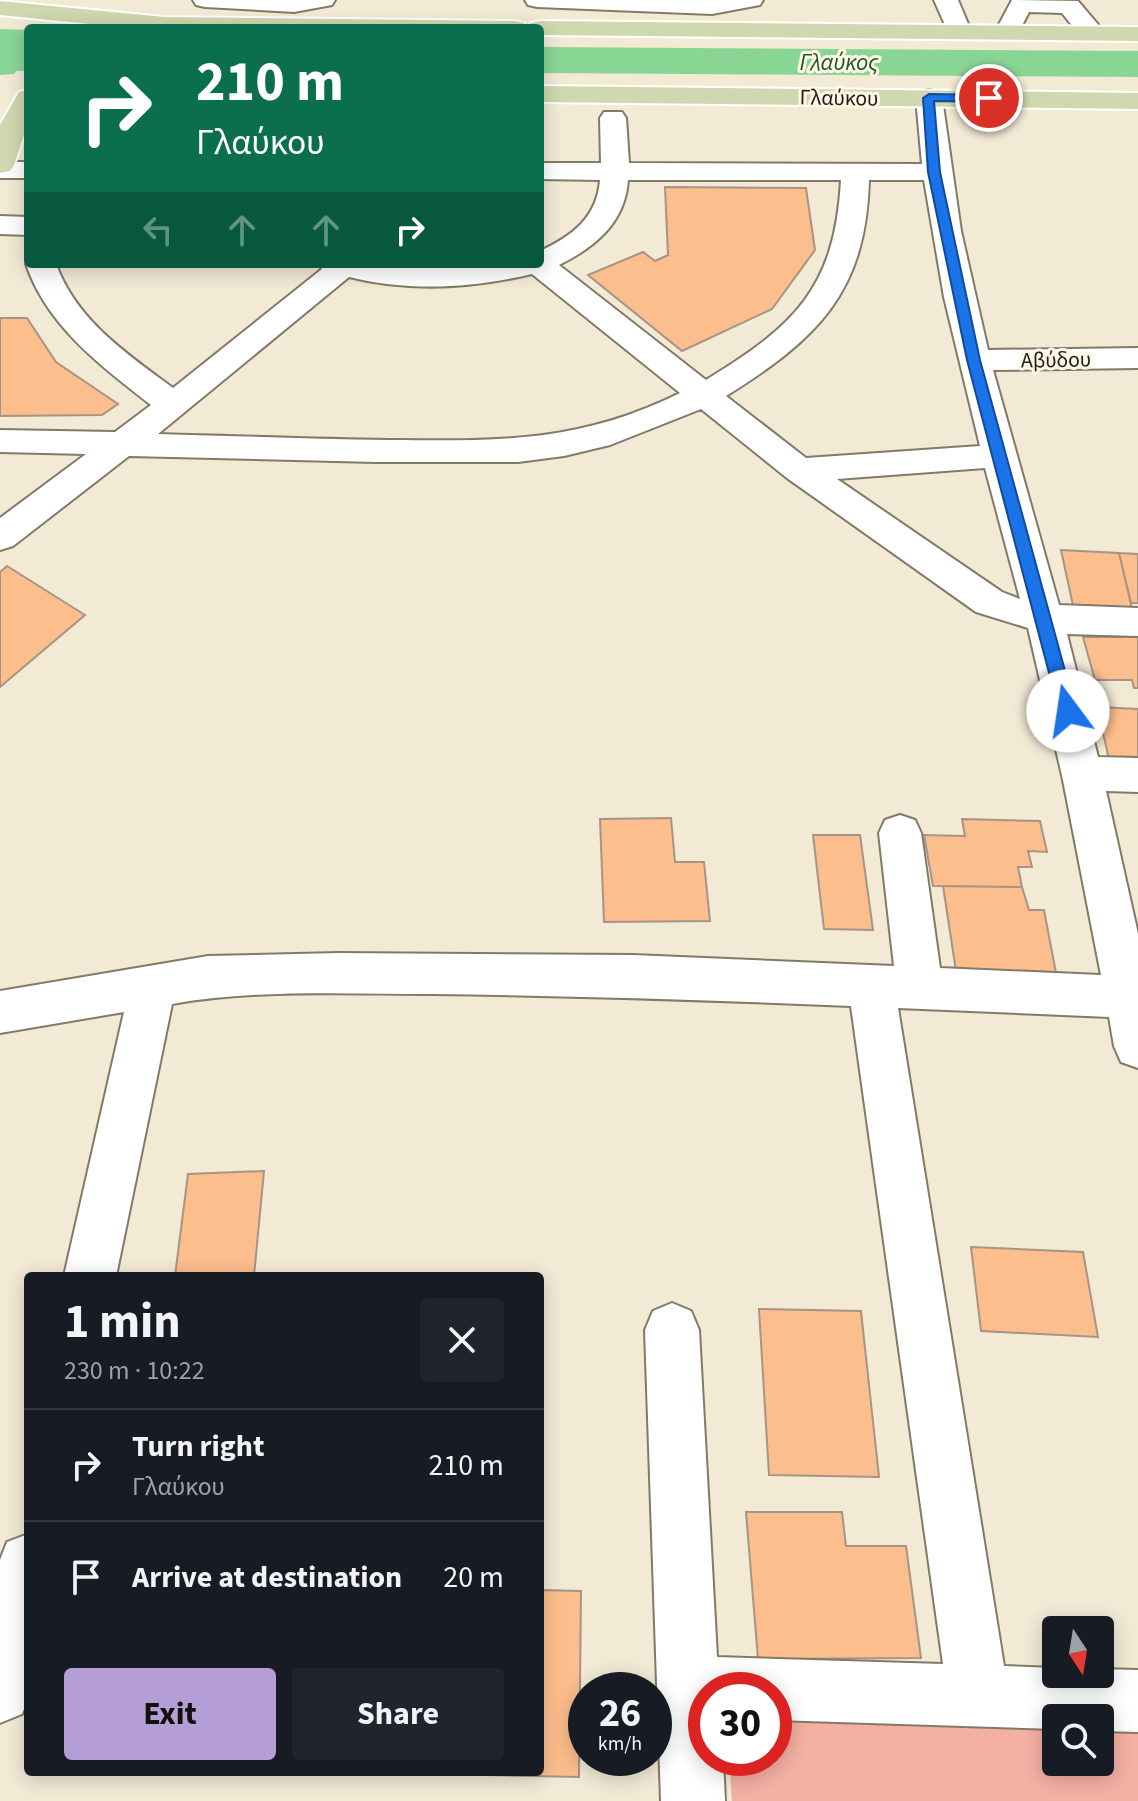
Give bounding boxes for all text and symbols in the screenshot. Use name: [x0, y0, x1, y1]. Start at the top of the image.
text: 210 m: [196, 43, 344, 122]
water label: Γλαύκος: [800, 45, 879, 80]
icon: right: [64, 56, 168, 160]
pin: [955, 64, 1023, 132]
icon: arrive: [967, 76, 1011, 120]
street label: Γλαύκου: [799, 81, 879, 115]
text: Γλαύκου: [196, 117, 325, 168]
icon: left: [136, 208, 180, 252]
icon: ahead: [220, 208, 264, 252]
icon: ahead: [304, 208, 348, 252]
icon: right: [388, 208, 432, 252]
street label: Αβύδου: [1021, 343, 1091, 377]
position arrow: [1026, 669, 1110, 753]
text: 1 min: [64, 1288, 181, 1356]
button: close: [420, 1298, 504, 1382]
text: 230 m · 10:22: [64, 1352, 205, 1389]
text: Turn right: [132, 1425, 264, 1468]
icon: right: [64, 1443, 108, 1487]
text: 210 m: [428, 1444, 504, 1487]
text: Γλαύκου: [132, 1468, 225, 1505]
icon: arrive: [64, 1555, 108, 1599]
text: Arrive at destination: [132, 1556, 402, 1599]
text: 20 m: [443, 1556, 504, 1599]
north arrow: [1042, 1616, 1114, 1688]
map controls: [1042, 1616, 1114, 1776]
button: Exit: [64, 1668, 276, 1760]
button: Share: [292, 1668, 504, 1760]
speed limit sign: 30: [688, 1672, 792, 1776]
text: 26: [599, 1685, 641, 1742]
button: search: [1042, 1704, 1114, 1776]
text: km/h: [598, 1730, 642, 1758]

